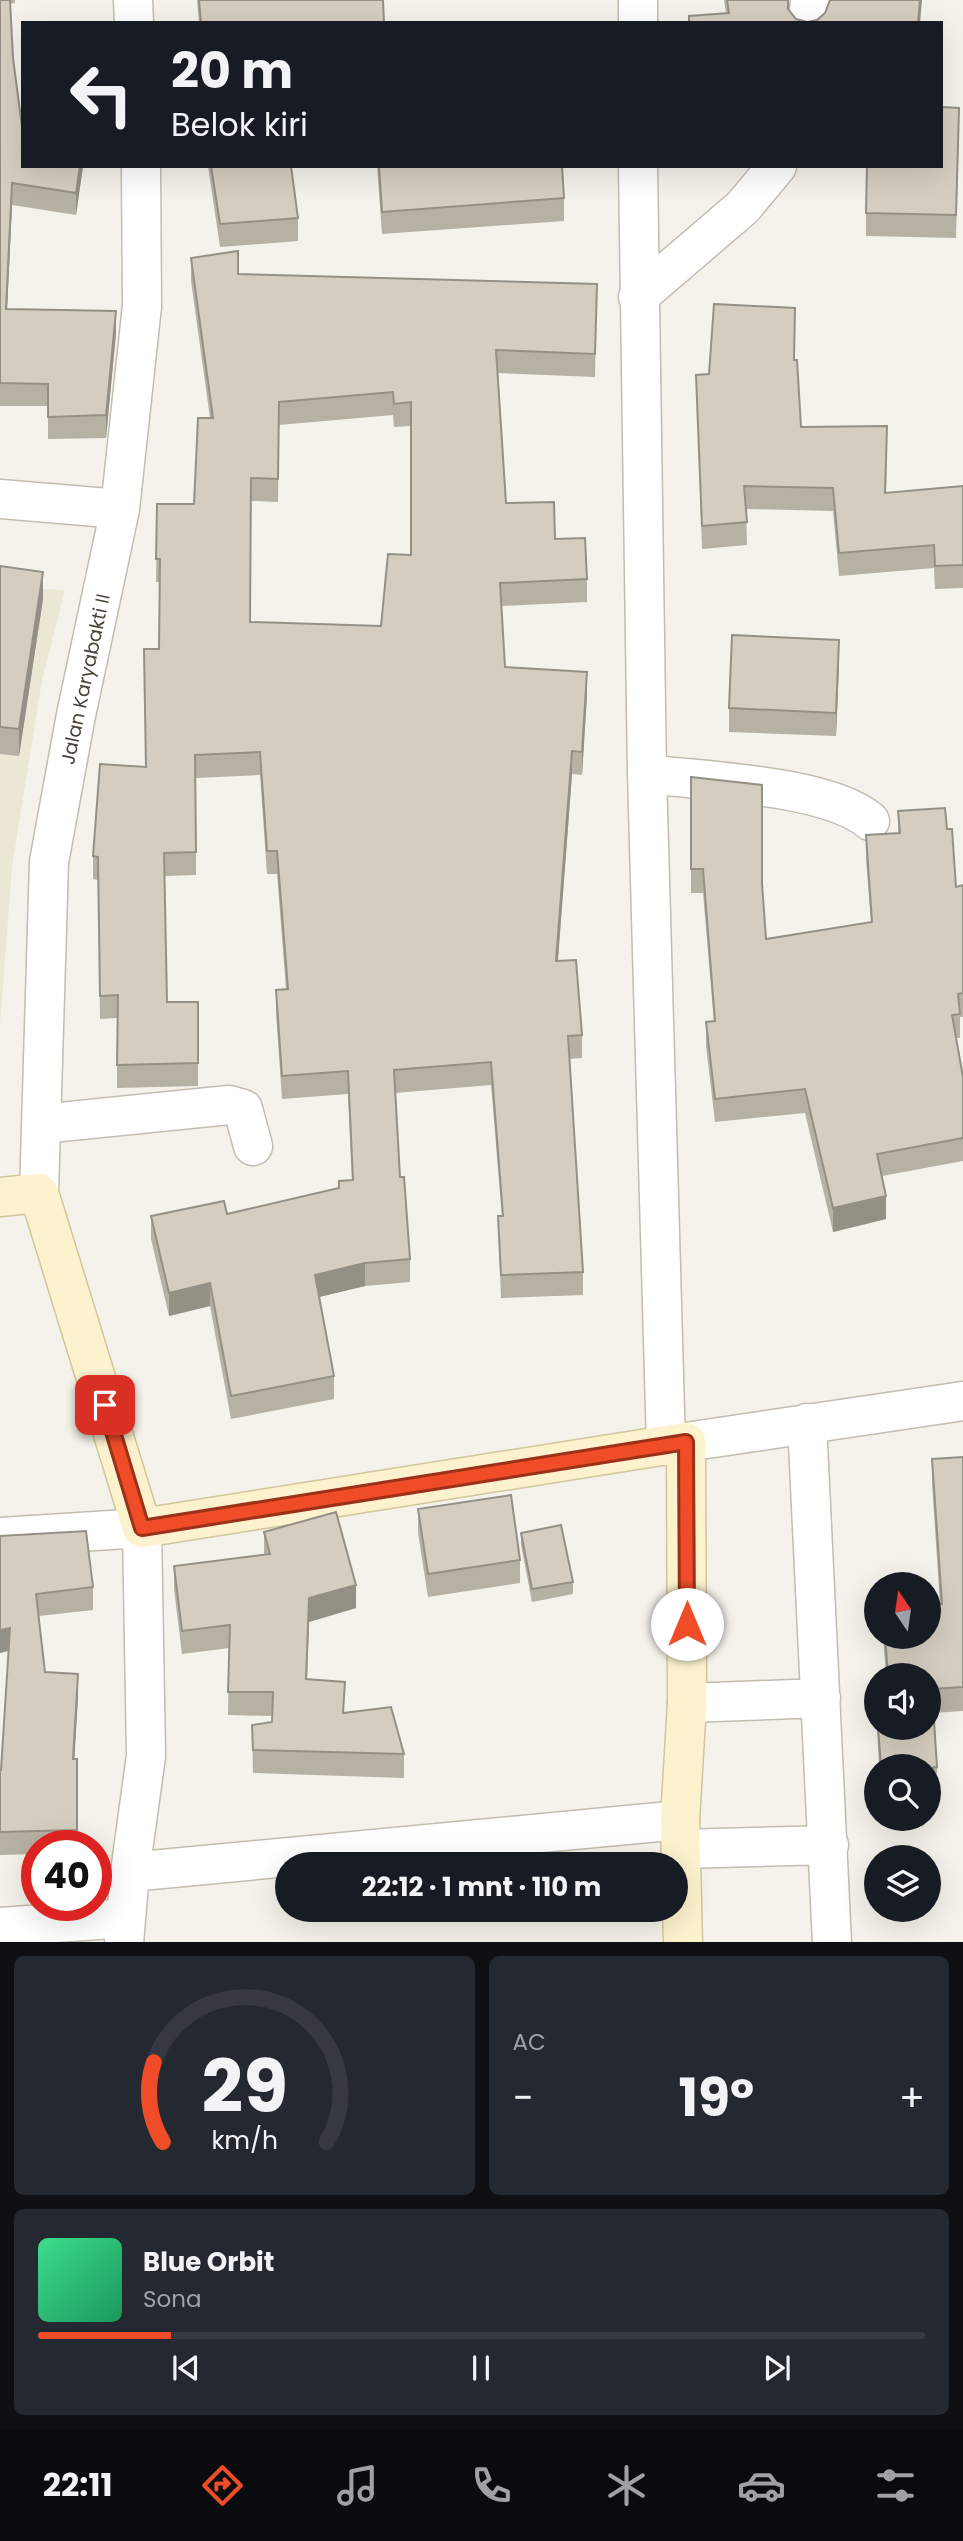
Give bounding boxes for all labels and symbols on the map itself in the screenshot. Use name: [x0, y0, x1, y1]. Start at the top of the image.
street label: Jalan Karyabakti II: [54, 591, 117, 767]
pin: [75, 1375, 135, 1435]
north arrow: [864, 1572, 942, 1648]
position arrow: [650, 1587, 724, 1661]
speed limit sign: 40: [21, 1830, 112, 1921]

